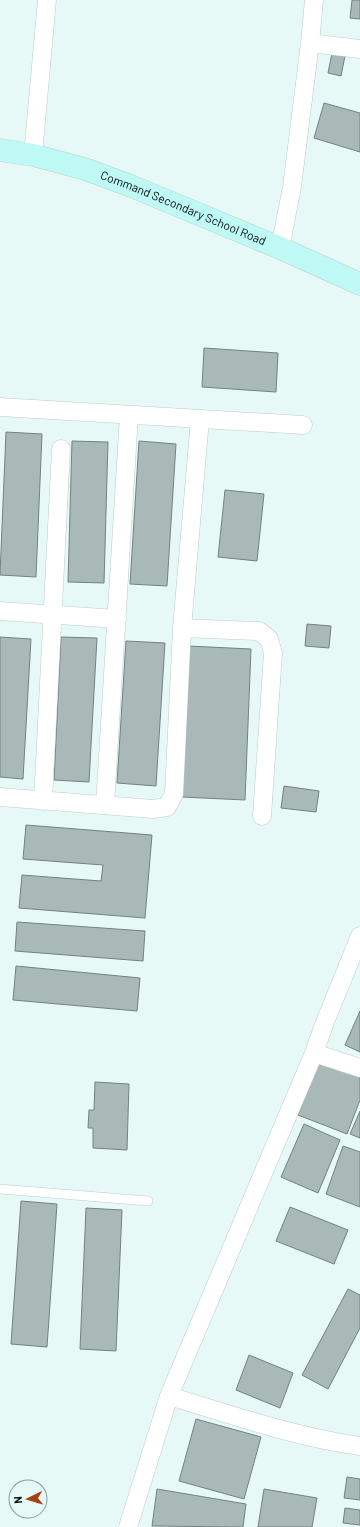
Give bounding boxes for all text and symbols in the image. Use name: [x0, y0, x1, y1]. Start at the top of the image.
street label: Command Secondary School Road: [99, 167, 268, 247]
north arrow: [8, 1479, 48, 1519]
text: N: [11, 1496, 24, 1504]

